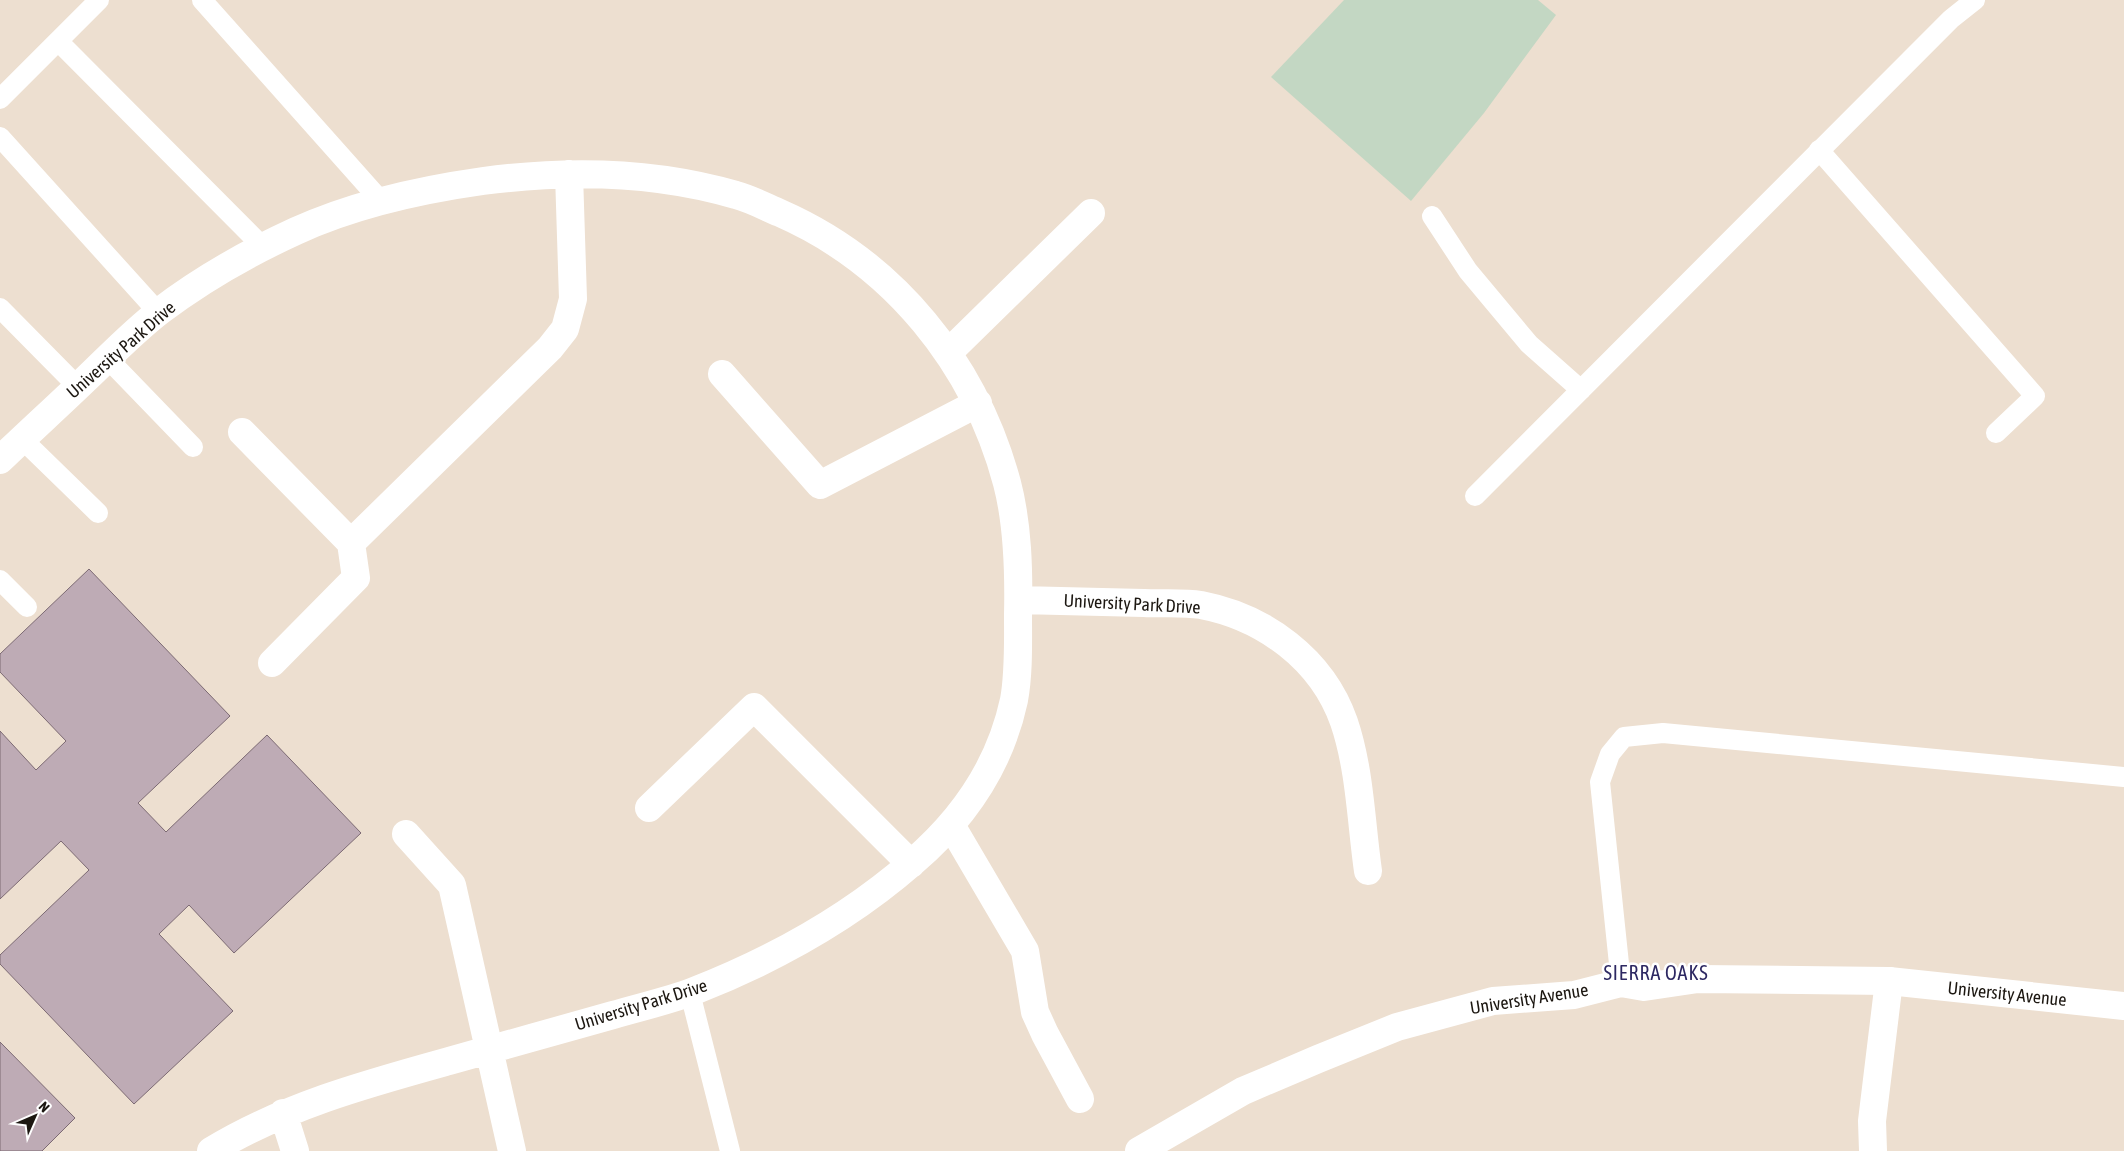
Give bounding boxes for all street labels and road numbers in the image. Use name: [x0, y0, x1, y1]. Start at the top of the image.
street label: University Park Drive: [62, 297, 179, 403]
street label: University Park Drive: [1063, 589, 1201, 618]
street label: University Park Drive: [572, 974, 710, 1035]
street label: University Avenue: [1946, 977, 2068, 1010]
street label: University Avenue: [1468, 979, 1590, 1018]

